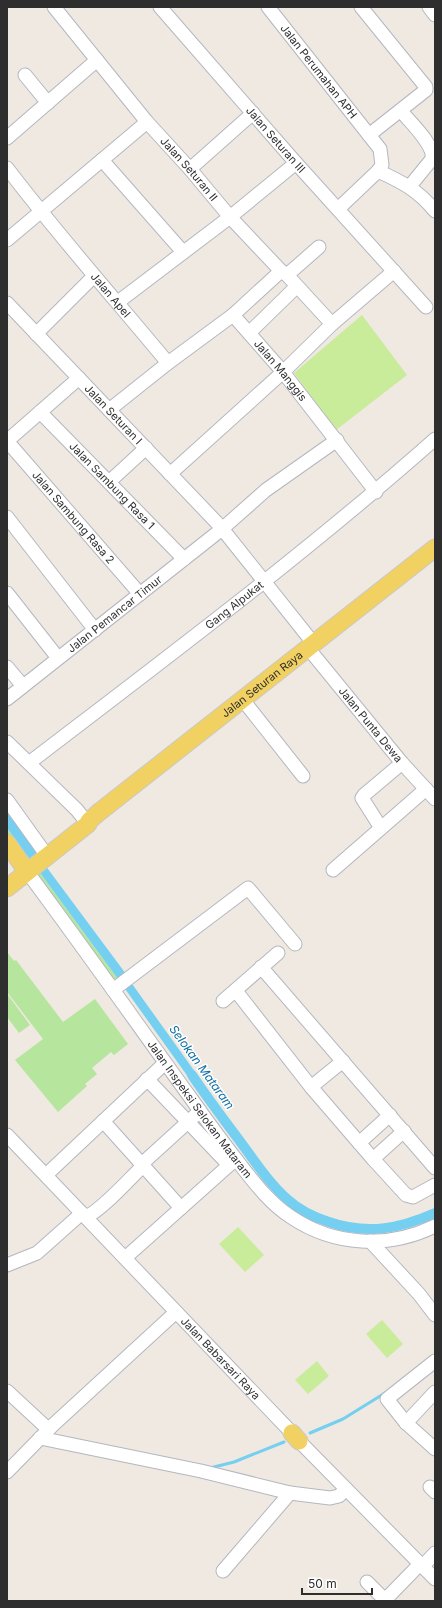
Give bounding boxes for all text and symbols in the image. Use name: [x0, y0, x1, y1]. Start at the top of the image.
street label: Jalan Perumahan APH: [277, 22, 360, 121]
street label: Jalan Seturan III: [243, 104, 308, 176]
street label: Jalan Seturan II: [157, 134, 221, 204]
street label: Jalan Apel: [88, 270, 134, 320]
street label: Jalan Manggis: [251, 337, 310, 404]
street label: Jalan Seturan I: [82, 382, 145, 447]
street label: Jalan Sambung Rasa 1: [66, 439, 158, 532]
street label: Jalan Sambung Rasa 2: [29, 468, 117, 567]
street label: Jalan Pemancar Timur: [64, 572, 165, 656]
street label: Gang Alpukat: [202, 578, 266, 632]
street label: Jalan Seturan Raya: [218, 648, 306, 720]
street label: Jalan Punta Dewa: [336, 684, 406, 765]
water label: Selokan Mataram: [166, 1022, 238, 1112]
street label: Jalan Inspeksi Selokan Mataram: [144, 1038, 255, 1181]
street label: Jalan Babarsari Raya: [178, 1314, 263, 1403]
scale bar: [302, 1570, 372, 1596]
text: 50 m: [308, 1576, 337, 1591]

